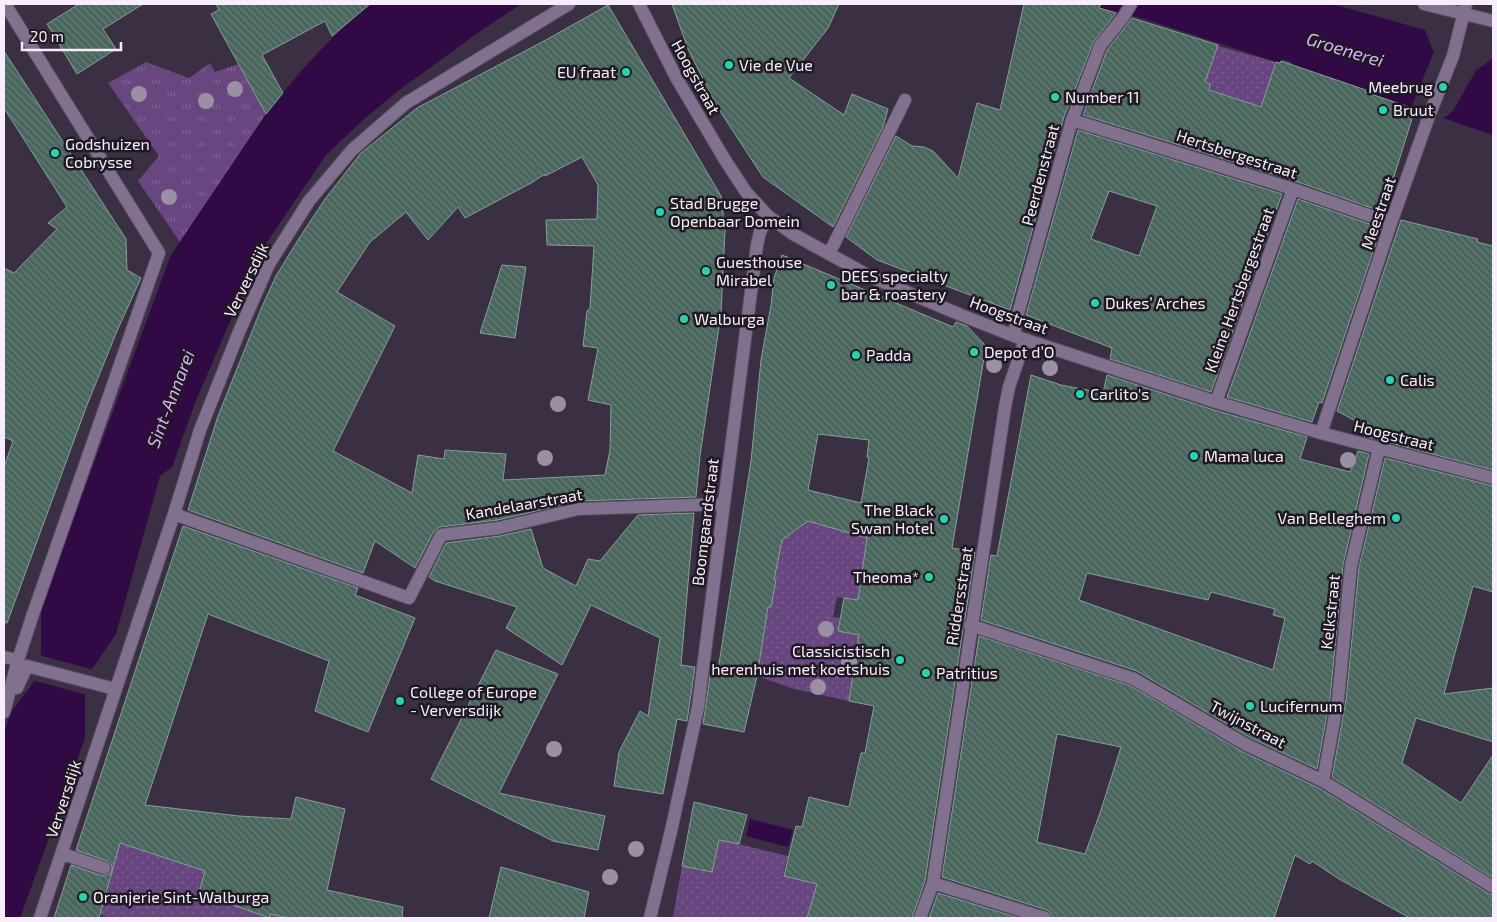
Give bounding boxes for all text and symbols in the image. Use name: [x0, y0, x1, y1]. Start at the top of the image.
scale bar: [22, 20, 121, 52]
text: 20 m: [30, 27, 64, 45]
water label: Groenerei: [1304, 27, 1387, 71]
street label: Hoogstraat: [668, 36, 725, 117]
place label: Vie de Vue: [739, 55, 813, 74]
marker: Vie de Vue: [723, 59, 735, 71]
place label: EU fraat: [557, 62, 616, 81]
marker: EU fraat: [620, 66, 632, 78]
place label: Meebrug: [1368, 77, 1433, 96]
marker: Meebrug: [1437, 81, 1449, 93]
place label: Number 11: [1065, 87, 1140, 106]
marker: Number 11: [1049, 91, 1061, 103]
place label: Bruut: [1393, 100, 1434, 119]
marker: Bruut: [1377, 104, 1389, 116]
street label: Peerdenstraat: [1017, 122, 1062, 228]
street label: Hertsbergestraat: [1174, 125, 1300, 182]
place label: Godshuizen Cobrysse: [65, 134, 150, 171]
marker: Godshuizen Cobrysse: [49, 147, 61, 159]
street label: Meestraat: [1356, 174, 1399, 252]
place label: Stad Brugge Openbaar Domein: [670, 193, 800, 230]
street label: Kleine Hertsbergestraat: [1200, 205, 1277, 375]
marker: Stad Brugge Openbaar Domein: [654, 206, 666, 218]
street label: Verversdijk: [219, 239, 273, 321]
place label: Guesthouse Mirabel: [716, 252, 802, 289]
marker: Guesthouse Mirabel: [700, 265, 712, 277]
place label: DEES specialty bar & roastery: [841, 266, 948, 303]
marker: DEES specialty bar & roastery: [825, 279, 837, 291]
street label: Hoogstraat: [967, 292, 1051, 337]
place label: Dukes’ Arches: [1105, 293, 1206, 312]
marker: Dukes’ Arches: [1089, 297, 1101, 309]
place label: Walburga: [694, 309, 765, 328]
marker: Walburga: [678, 313, 690, 325]
place label: Depot d’O: [984, 342, 1055, 361]
place label: Padda: [866, 345, 911, 364]
water label: Sint-Annarei: [141, 346, 199, 451]
marker: Depot d’O: [968, 346, 980, 358]
marker: Padda: [850, 349, 862, 361]
place label: Calis: [1400, 370, 1435, 389]
marker: Calis: [1384, 374, 1396, 386]
place label: Carlito's: [1090, 384, 1149, 403]
marker: Carlito's: [1074, 388, 1086, 400]
street label: Hoogstraat: [1352, 415, 1436, 454]
place label: Mama luca: [1204, 446, 1284, 465]
marker: Mama luca: [1188, 450, 1200, 462]
street label: Boomgaardstraat: [687, 457, 722, 587]
street label: Kandelaarstraat: [464, 484, 584, 523]
place label: The Black Swan Hotel: [851, 500, 934, 537]
place label: Van Belleghem: [1278, 508, 1386, 527]
marker: Van Belleghem: [1390, 512, 1402, 524]
marker: The Black Swan Hotel: [938, 513, 950, 525]
street label: Riddersstraat: [941, 545, 976, 647]
place label: Theoma*: [853, 567, 919, 586]
marker: Theoma*: [923, 571, 935, 583]
street label: Kelkstraat: [1316, 574, 1343, 650]
place label: Classicistisch herenhuis met koetshuis: [711, 641, 890, 678]
marker: Classicistisch herenhuis met koetshuis: [894, 654, 906, 666]
place label: Patritius: [936, 663, 998, 682]
marker: Patritius: [920, 667, 932, 679]
place label: College of Europe - Verversdijk: [410, 682, 537, 720]
marker: College of Europe - Verversdijk: [394, 695, 406, 707]
street label: Twijnstraat: [1207, 696, 1289, 752]
place label: Lucifernum: [1260, 696, 1343, 715]
marker: Lucifernum: [1244, 700, 1256, 712]
street label: Verversdijk: [41, 757, 85, 841]
place label: Oranjerie Sint-Walburga: [93, 887, 269, 907]
marker: Oranjerie Sint-Walburga: [77, 891, 89, 903]

